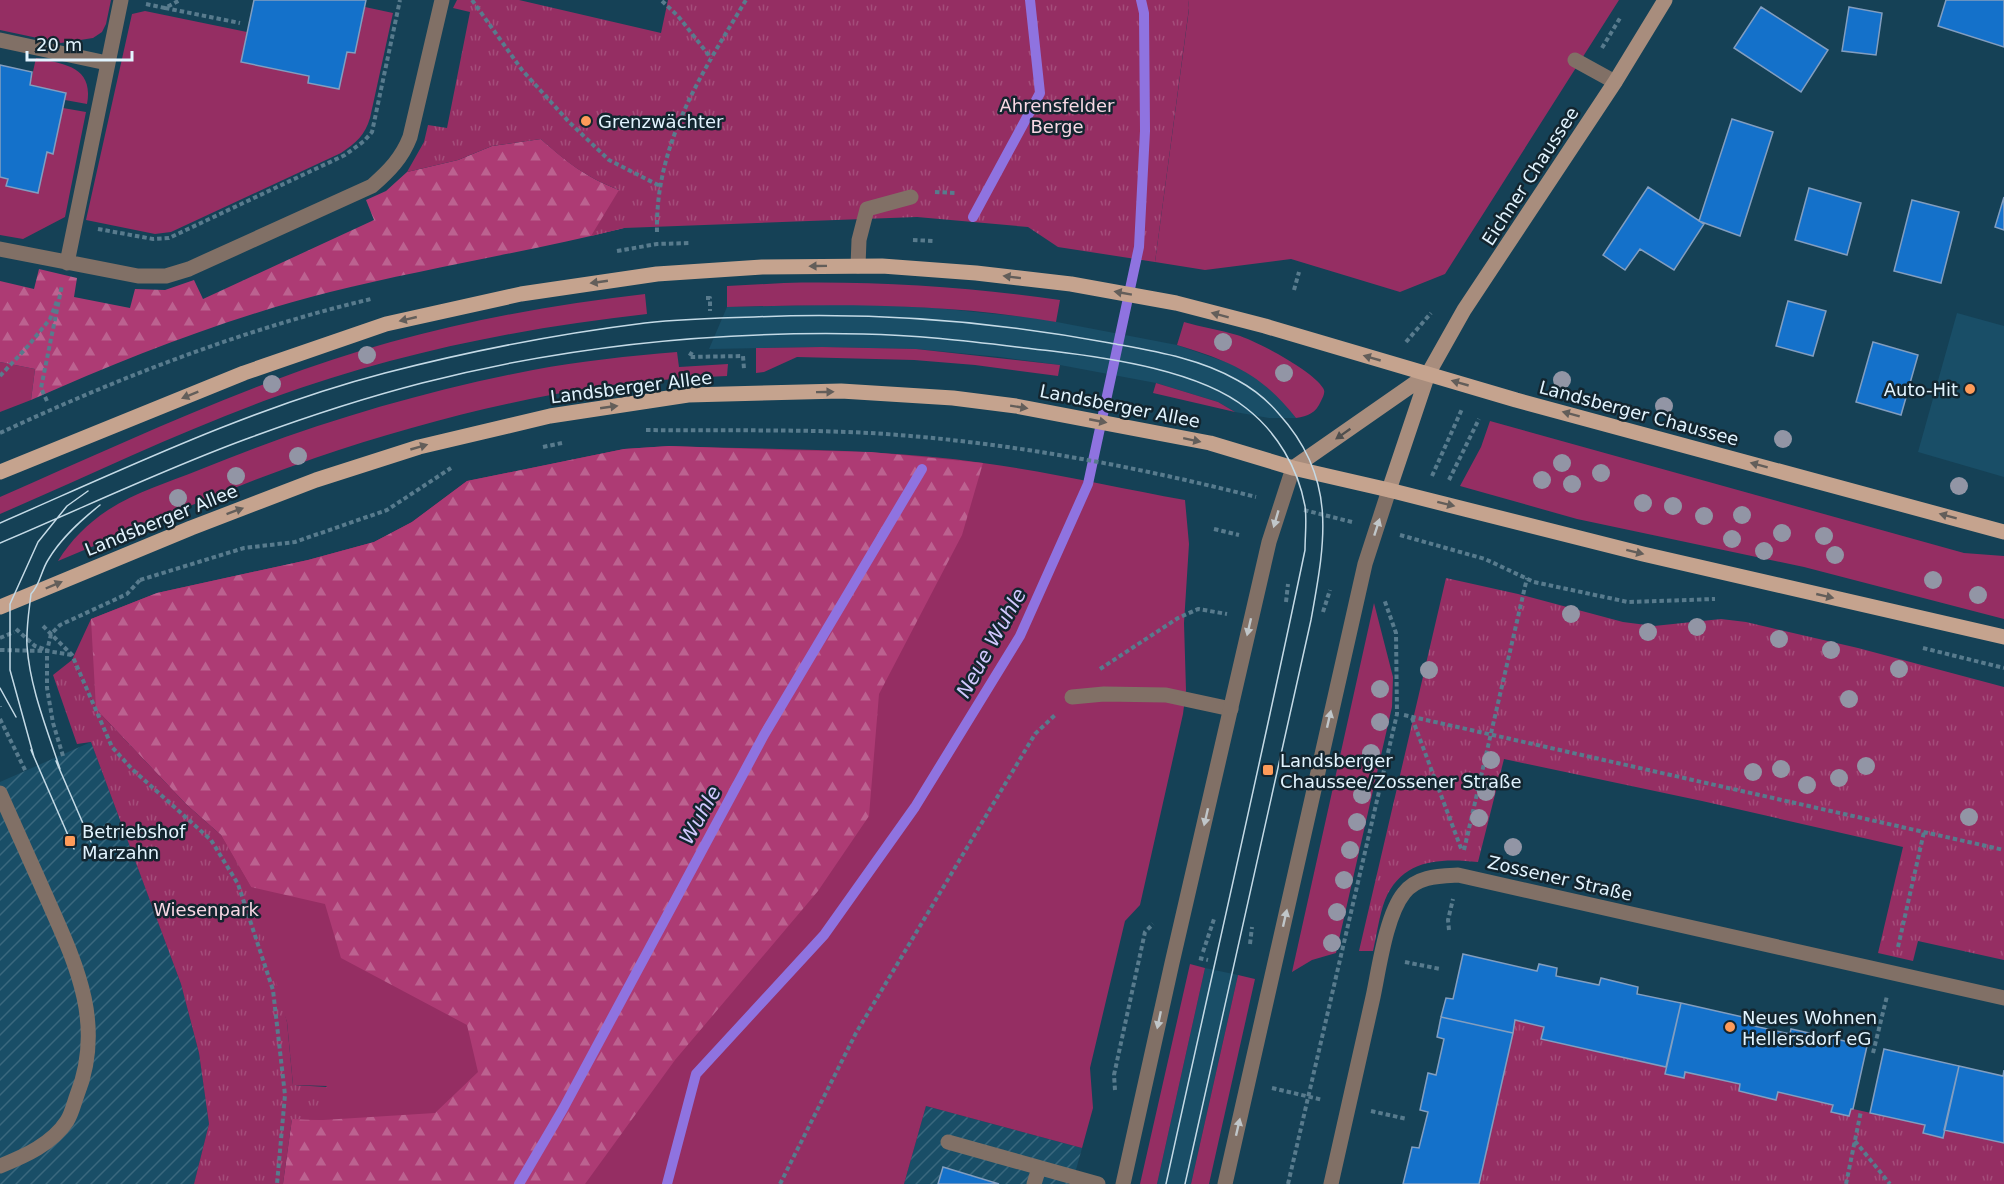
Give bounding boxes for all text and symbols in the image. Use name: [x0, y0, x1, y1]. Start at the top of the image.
scale bar: [27, 24, 132, 62]
text: 20 m: [36, 34, 82, 55]
park label: Ahrensfelder Berge: [1000, 95, 1115, 137]
street label: Eichner Chaussee: [1477, 103, 1583, 249]
place label: Grenzwächter: [598, 111, 724, 132]
marker: Grenzwächter: [579, 114, 593, 128]
one-way arrow: [808, 262, 827, 271]
one-way arrow: [1003, 272, 1022, 282]
one-way arrow: [590, 278, 609, 287]
one-way arrow: [1113, 289, 1132, 298]
one-way arrow: [1211, 309, 1230, 319]
one-way arrow: [399, 315, 417, 325]
one-way arrow: [1363, 353, 1381, 362]
street label: Landsberger Allee: [549, 367, 713, 407]
street label: Landsberger Chaussee: [1537, 376, 1741, 450]
one-way arrow: [1451, 378, 1469, 387]
place label: Auto-Hit: [1884, 379, 1958, 400]
street label: Landsberger Allee: [1038, 380, 1202, 432]
marker: Auto-Hit: [1963, 382, 1977, 396]
one-way arrow: [816, 387, 835, 397]
one-way arrow: [180, 390, 198, 400]
one-way arrow: [1010, 402, 1029, 411]
one-way arrow: [600, 403, 619, 412]
one-way arrow: [1562, 409, 1580, 419]
one-way arrow: [1089, 417, 1108, 426]
one-way arrow: [1335, 428, 1351, 439]
one-way arrow: [1182, 435, 1201, 445]
one-way arrow: [410, 442, 428, 452]
one-way arrow: [1750, 460, 1768, 470]
street label: Landsberger Allee: [82, 480, 240, 560]
one-way arrow: [1437, 500, 1455, 510]
one-way arrow: [226, 506, 244, 516]
one-way arrow: [1271, 510, 1280, 528]
one-way arrow: [1938, 511, 1956, 520]
one-way arrow: [1373, 518, 1382, 536]
one-way arrow: [1626, 548, 1644, 558]
one-way arrow: [45, 580, 63, 589]
water label: Neue Wuhle: [951, 584, 1031, 702]
one-way arrow: [1816, 591, 1834, 601]
one-way arrow: [1244, 618, 1254, 637]
one-way arrow: [1325, 710, 1335, 729]
place label: Landsberger Chaussee/Zossener Straße: [1280, 750, 1522, 792]
marker: Landsberger Chaussee/Zossener Straße: [1261, 763, 1275, 777]
water label: Wuhle: [674, 782, 726, 848]
one-way arrow: [1200, 808, 1210, 826]
place label: Betriebshof Marzahn: [82, 821, 186, 863]
marker: Betriebshof Marzahn: [63, 834, 77, 848]
street label: Zossener Straße: [1485, 851, 1635, 905]
park label: Wiesenpark: [153, 899, 259, 920]
one-way arrow: [1281, 908, 1290, 927]
place label: Neues Wohnen Hellersdorf eG: [1742, 1007, 1877, 1049]
one-way arrow: [1154, 1010, 1163, 1029]
marker: Neues Wohnen Hellersdorf eG: [1723, 1020, 1737, 1034]
one-way arrow: [1234, 1117, 1243, 1136]

